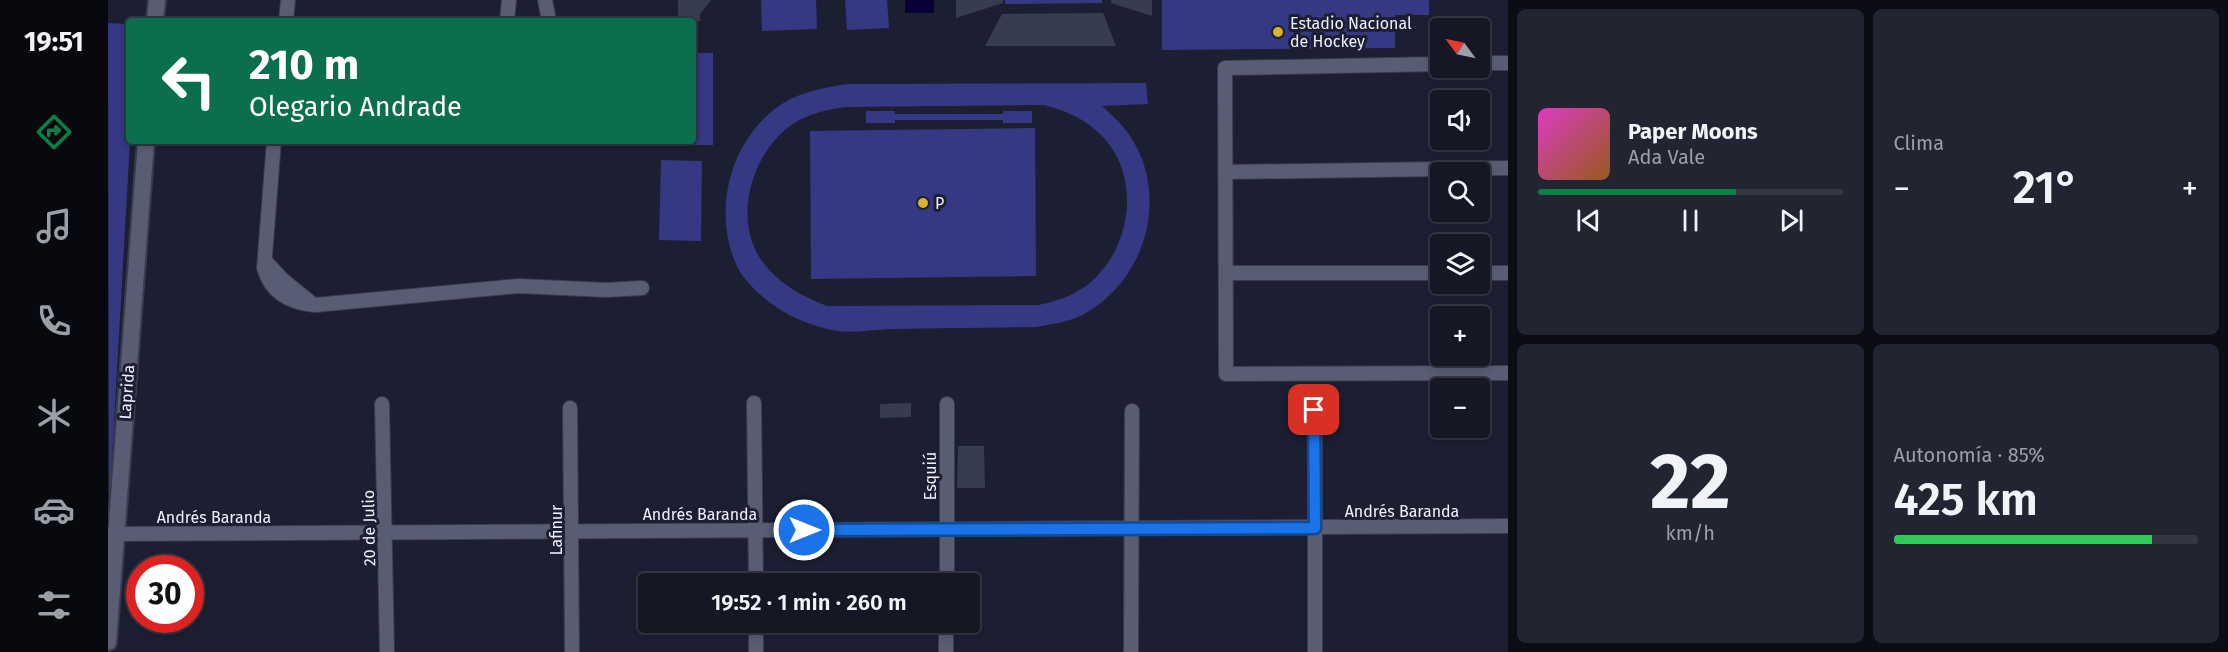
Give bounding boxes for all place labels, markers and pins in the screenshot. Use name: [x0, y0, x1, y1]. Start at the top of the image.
place label: Estadio Nacional de Hockey: [1290, 14, 1412, 51]
marker: Estadio Nacional de Hockey: [1271, 25, 1285, 39]
place label: P: [935, 194, 944, 213]
marker: P: [916, 196, 930, 210]
pin: [1288, 384, 1339, 435]

